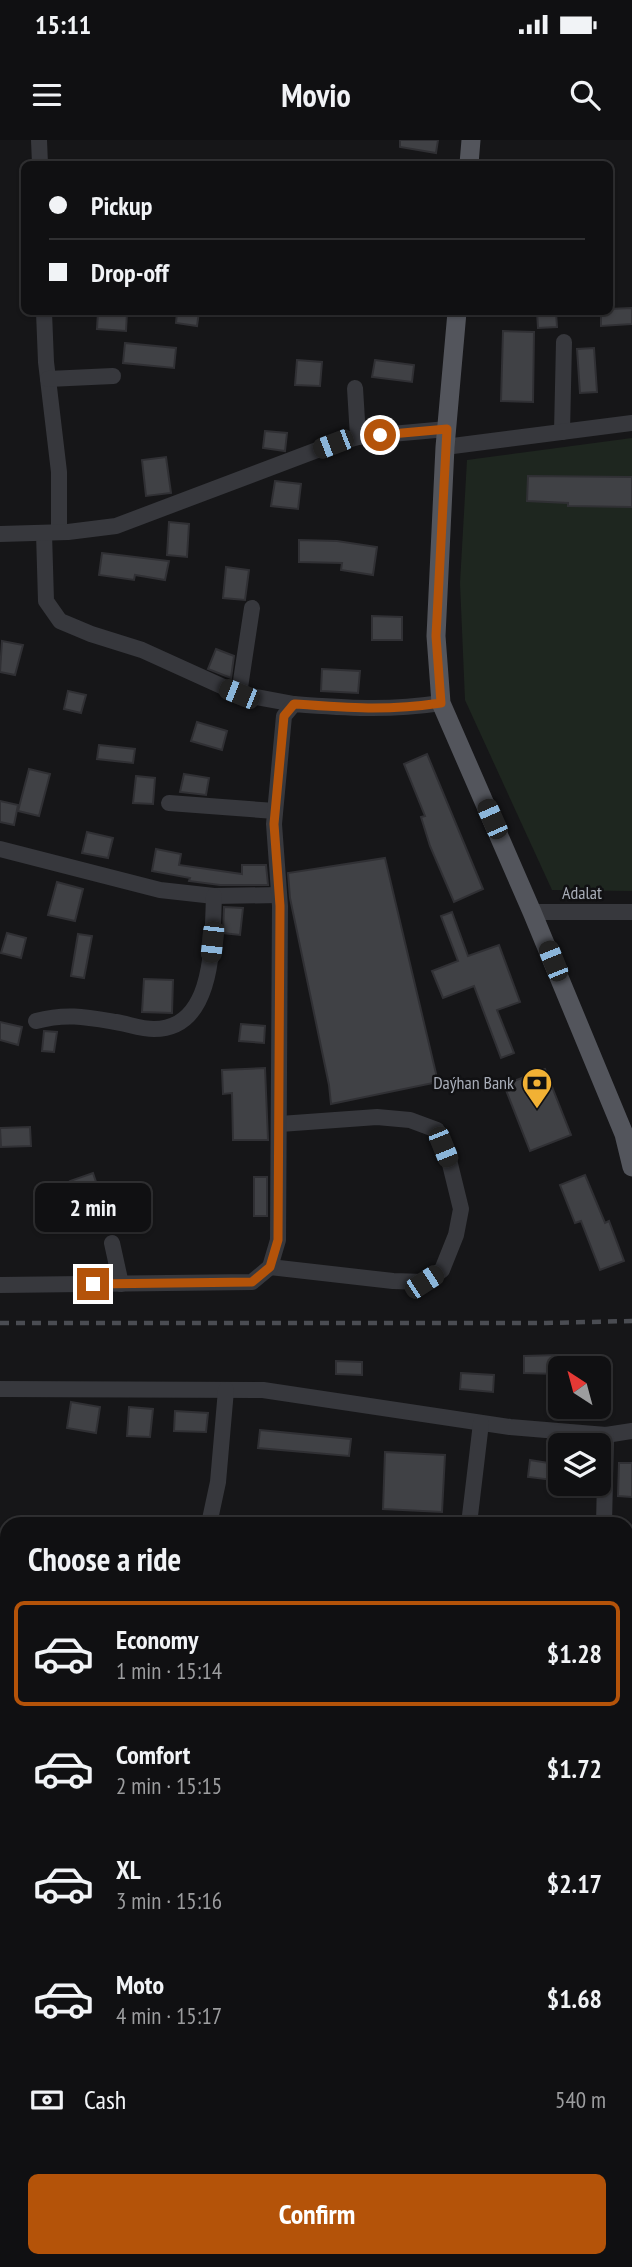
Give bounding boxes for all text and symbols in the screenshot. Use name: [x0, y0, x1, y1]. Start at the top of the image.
text: 15:11: [35, 8, 91, 41]
text: Movio: [281, 74, 351, 116]
icon: menu: [28, 76, 66, 114]
icon: search: [566, 76, 604, 114]
text: Pickup: [91, 189, 152, 222]
text: Drop-off: [91, 256, 169, 289]
route start: [364, 419, 396, 451]
car: [310, 427, 357, 461]
car: [216, 676, 263, 712]
car: [474, 796, 511, 842]
street label: Adalat: [562, 881, 602, 904]
car: [200, 920, 225, 964]
car: [536, 938, 571, 984]
bank icon: Daýhan Bank: [520, 1066, 554, 1110]
place label: Daýhan Bank: [433, 1071, 514, 1094]
car: [426, 1124, 461, 1170]
callout: 2 min: [35, 1182, 151, 1232]
text: 2 min: [70, 1193, 116, 1222]
car: [401, 1262, 448, 1302]
route end: [77, 1268, 109, 1300]
north arrow: [548, 1356, 611, 1419]
map controls: [548, 1356, 611, 1496]
button: layers: [548, 1433, 611, 1496]
text: Choose a ride: [28, 1538, 181, 1580]
icon: car: [32, 1622, 95, 1685]
text: Economy: [116, 1623, 198, 1656]
text: $1.28: [547, 1637, 602, 1670]
text: 1 min · 15:14: [116, 1656, 222, 1685]
icon: car: [32, 1737, 95, 1800]
text: Comfort: [116, 1738, 190, 1771]
text: $1.72: [547, 1752, 602, 1785]
text: 2 min · 15:15: [116, 1771, 222, 1800]
icon: car: [32, 1852, 95, 1915]
text: XL: [116, 1853, 141, 1886]
text: $2.17: [547, 1867, 602, 1900]
text: 3 min · 15:16: [116, 1886, 222, 1915]
icon: car: [32, 1967, 95, 2030]
text: Moto: [116, 1968, 164, 2001]
text: $1.68: [547, 1982, 602, 2015]
text: 4 min · 15:17: [116, 2001, 222, 2030]
icon: cash: [28, 2081, 66, 2119]
text: Cash: [84, 2083, 126, 2116]
text: 540 m: [555, 2085, 606, 2114]
button: Confirm: [28, 2174, 606, 2254]

